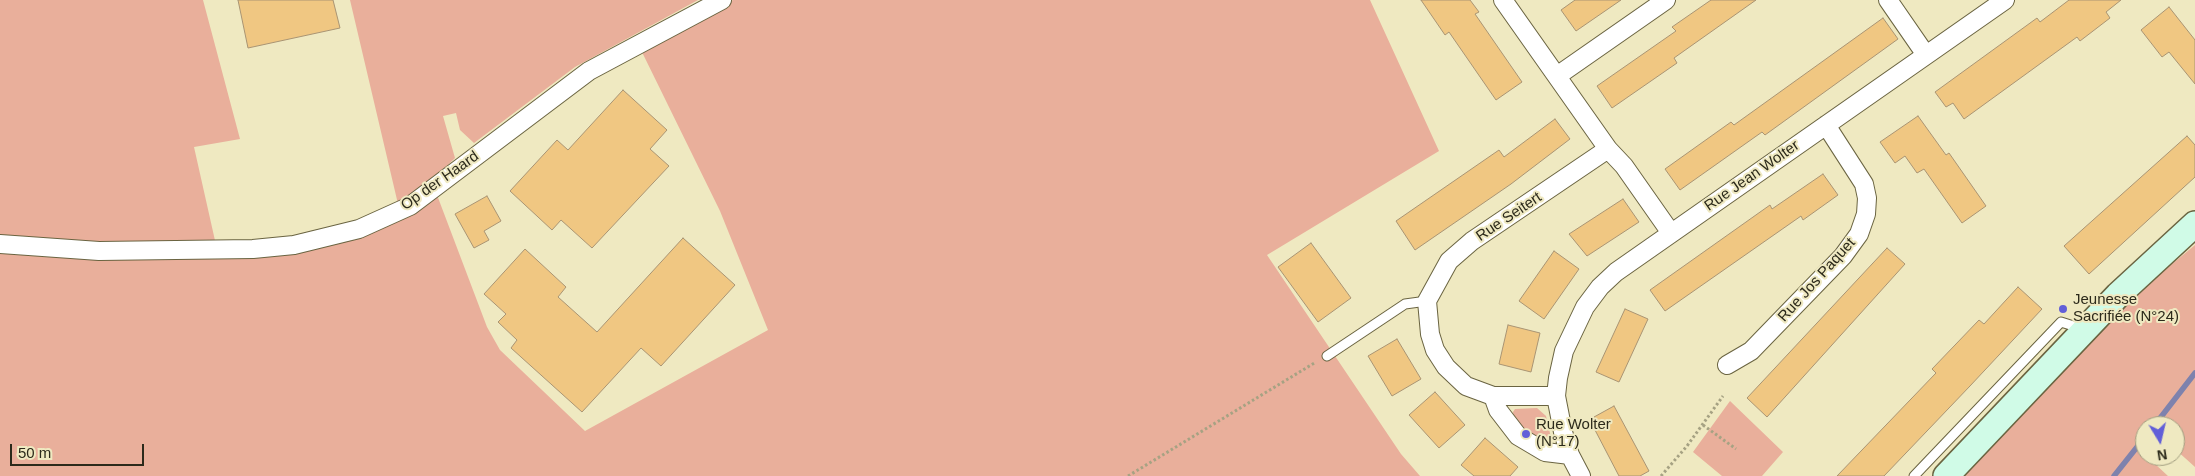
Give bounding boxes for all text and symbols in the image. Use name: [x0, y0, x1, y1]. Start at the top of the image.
street label: Rue Jean Wolter: [1701, 137, 1803, 215]
street label: Op der Haard: [398, 148, 482, 214]
street label: Rue Seitert: [1473, 189, 1545, 245]
street label: Rue Jos Paquet: [1775, 234, 1859, 326]
place label: Jeunesse Sacrifiée (N°24): [2073, 291, 2179, 326]
marker: Jeunesse Sacrifiée (N°24): [2057, 303, 2069, 315]
place label: Rue Wolter (N°17): [1536, 416, 1611, 451]
north arrow: [2135, 416, 2185, 466]
marker: Rue Wolter (N°17): [1520, 428, 1532, 440]
scale bar: [12, 434, 146, 466]
text: 50 m: [18, 444, 51, 461]
text: N: [2156, 446, 2168, 464]

